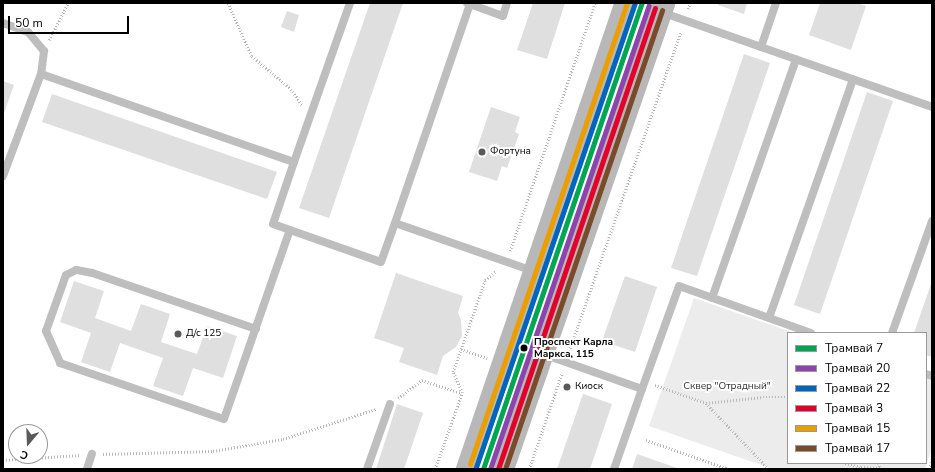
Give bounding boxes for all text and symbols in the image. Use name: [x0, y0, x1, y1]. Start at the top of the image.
scale bar: [10, 8, 131, 34]
text: 50 m: [15, 15, 43, 31]
place label: Фортуна: [490, 146, 531, 158]
marker: Фортуна: [477, 147, 487, 157]
place label: Д/с 125: [186, 328, 221, 340]
marker: Д/с 125: [173, 329, 183, 339]
legend: [787, 332, 927, 464]
place label: Проспект Карла Маркса, 115: [534, 336, 613, 360]
text: Трамвай 7: [825, 340, 883, 356]
marker: Проспект Карла Маркса, 115: [517, 341, 531, 355]
text: Трамвай 20: [825, 360, 890, 376]
text: Трамвай 22: [825, 380, 890, 396]
place label: Киоск: [575, 381, 603, 393]
park label: Сквер "Отрадный": [683, 381, 771, 393]
marker: Киоск: [562, 382, 572, 392]
text: Трамвай 3: [825, 400, 883, 416]
text: Трамвай 15: [825, 420, 890, 436]
north arrow: [8, 424, 48, 464]
text: Трамвай 17: [825, 440, 890, 456]
text: С: [18, 447, 30, 463]

